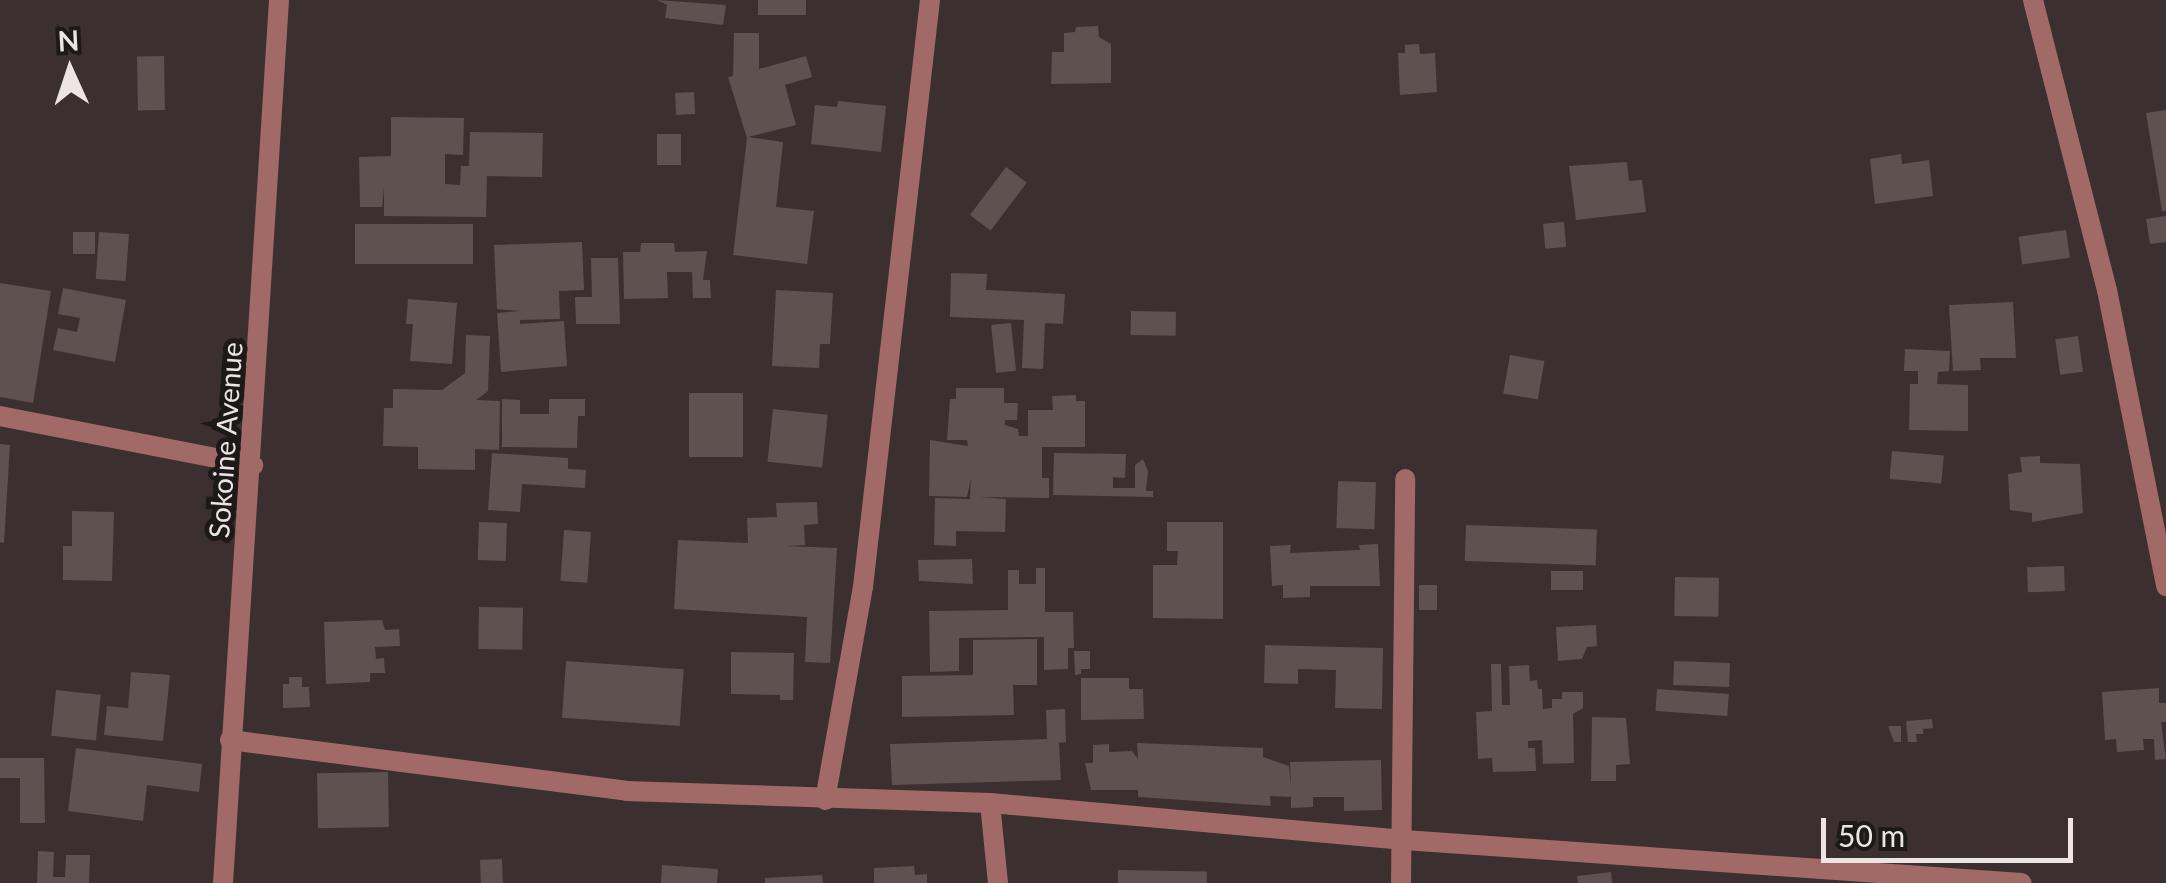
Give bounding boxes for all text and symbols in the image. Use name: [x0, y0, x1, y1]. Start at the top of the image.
north arrow: [20, 20, 120, 120]
text: N: [57, 23, 80, 58]
street label: Sokoine Avenue: [201, 340, 249, 540]
scale bar: [1826, 798, 2078, 860]
text: 50 m: [1838, 817, 1905, 853]

